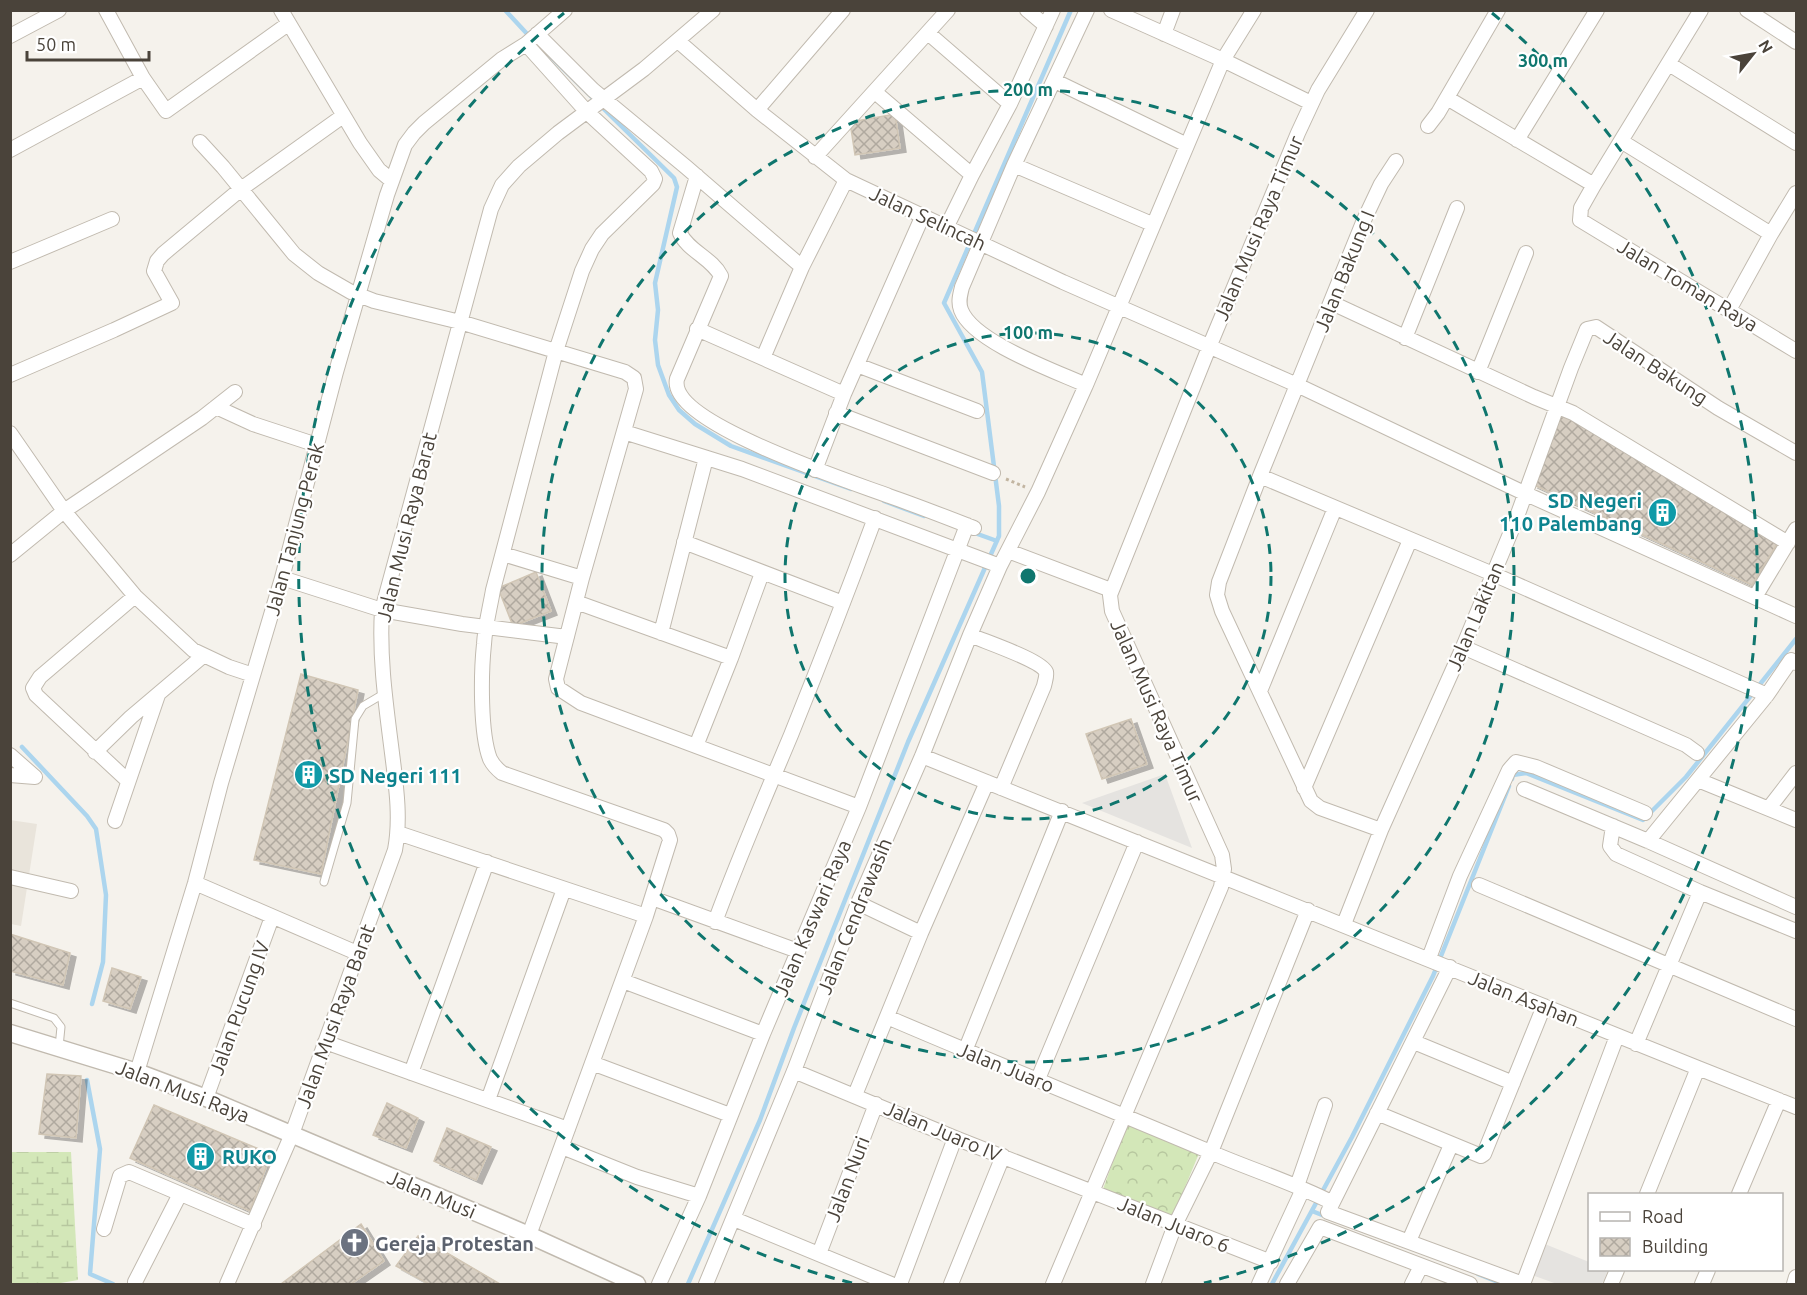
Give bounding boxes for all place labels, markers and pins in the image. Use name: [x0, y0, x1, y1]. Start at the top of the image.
place label: SD Negeri 110 Palembang: [1499, 489, 1642, 535]
building icon: SD Negeri 110 Palembang: [1647, 496, 1679, 528]
centre of rings: [1018, 566, 1038, 586]
building icon: SD Negeri 111: [292, 759, 324, 791]
place label: SD Negeri 111: [329, 764, 462, 787]
building icon: RUKO: [185, 1140, 217, 1172]
place label: RUKO: [222, 1145, 277, 1168]
church icon: Gereja Protestan: [338, 1227, 370, 1259]
place label: Gereja Protestan: [375, 1232, 534, 1255]

